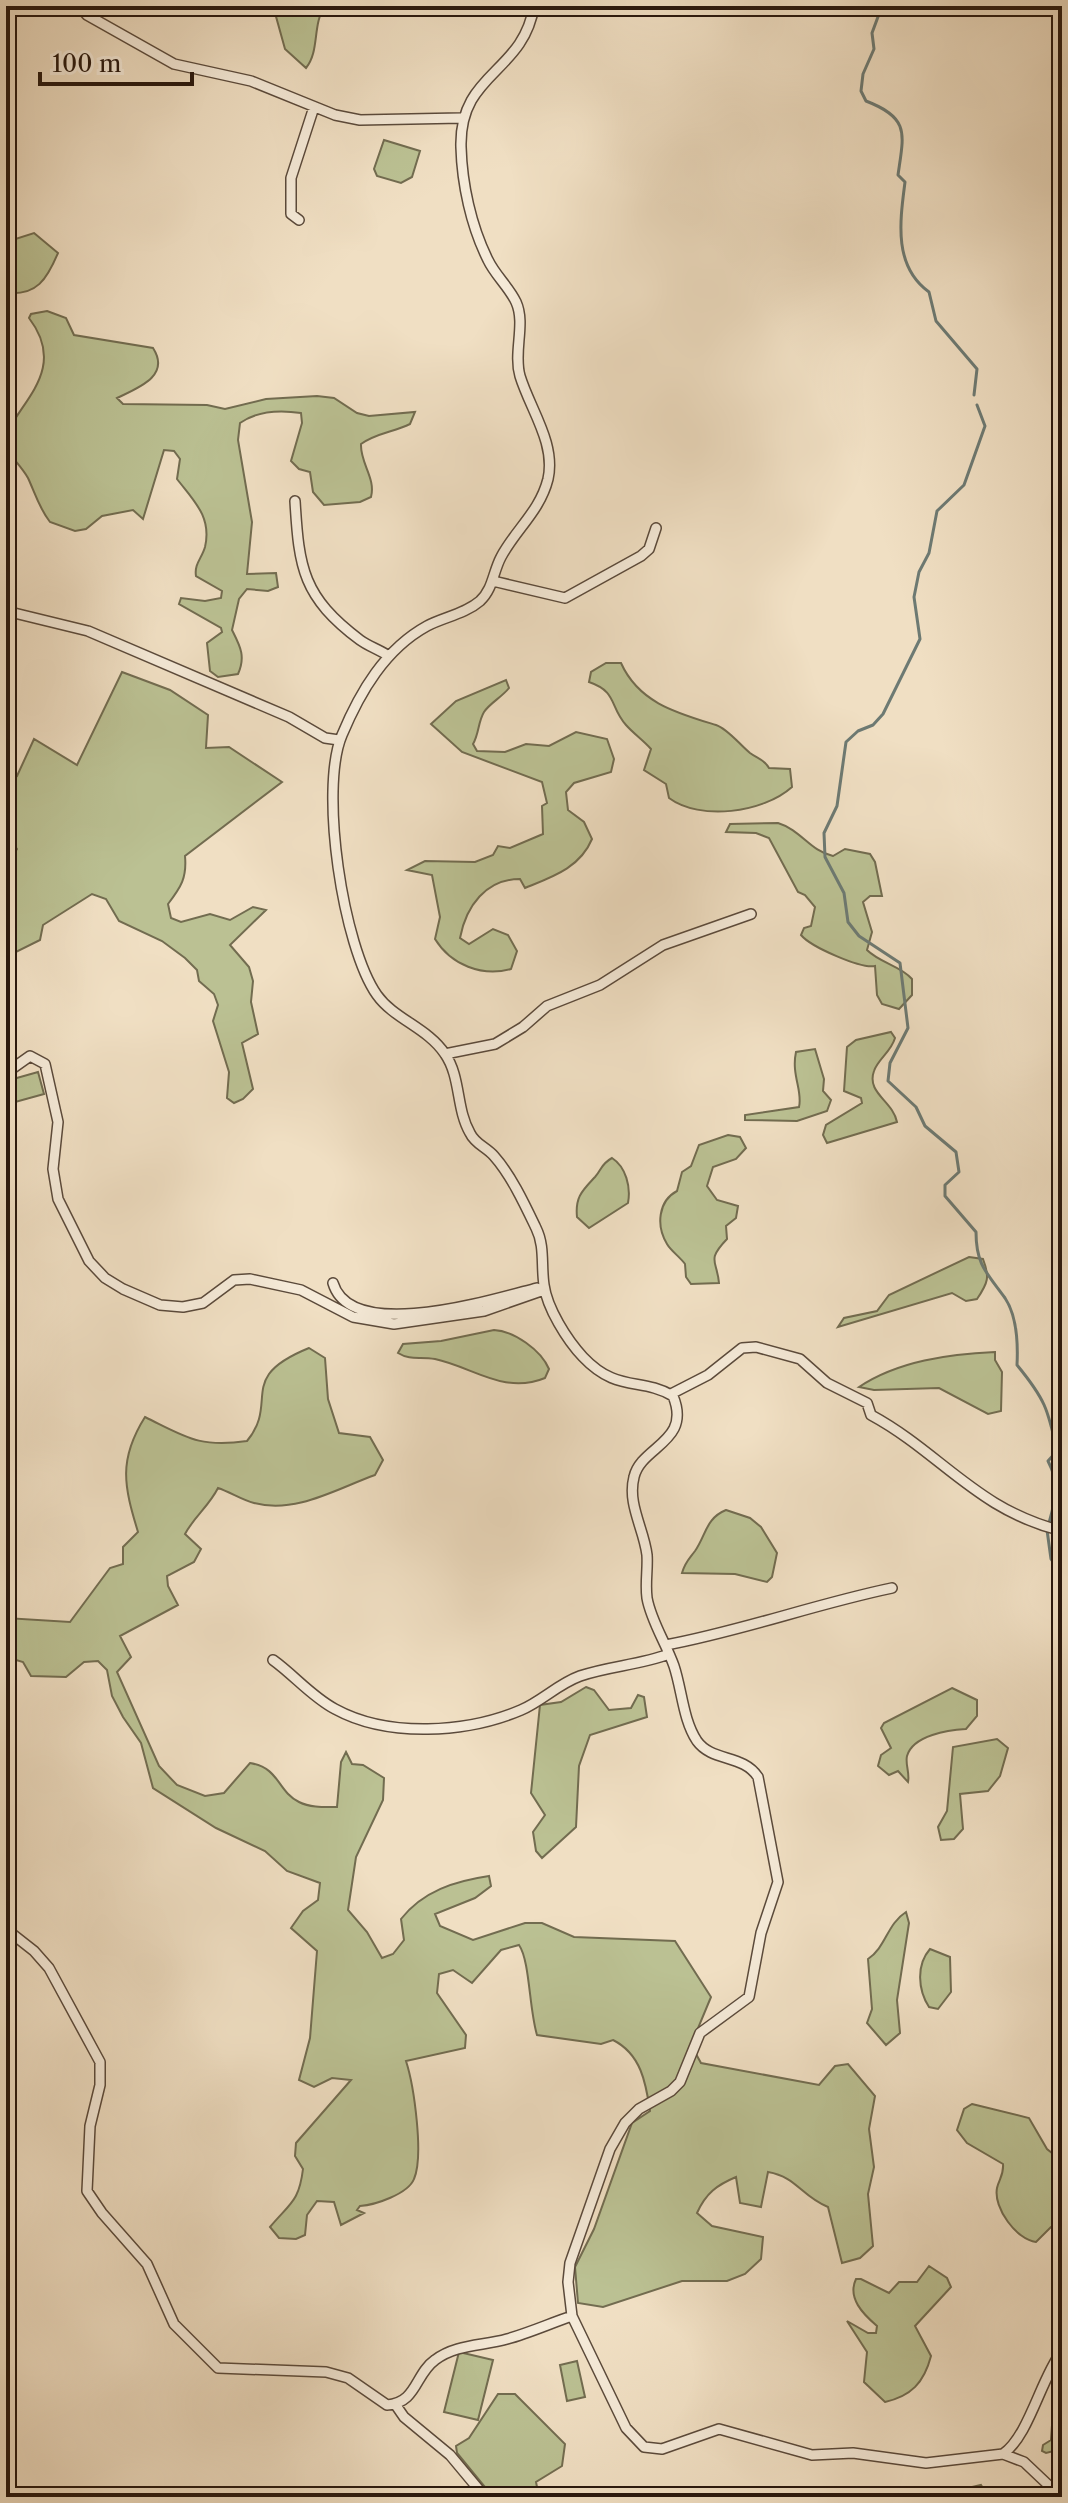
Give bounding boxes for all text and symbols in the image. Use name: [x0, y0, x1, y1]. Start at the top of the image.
scale bar: [40, 36, 192, 86]
text: 100 m: [52, 49, 121, 78]

